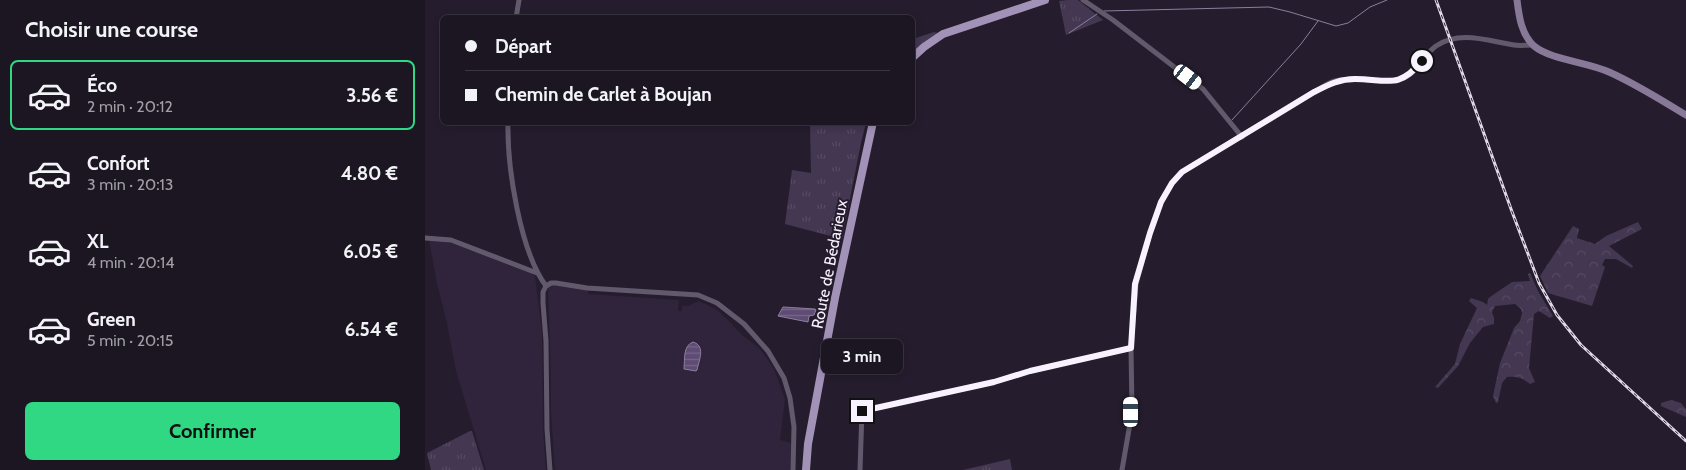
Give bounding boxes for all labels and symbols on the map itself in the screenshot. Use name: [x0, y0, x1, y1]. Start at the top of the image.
route start: [1411, 50, 1433, 72]
car: [1171, 62, 1204, 92]
street label: Route de Bédarieux: [808, 197, 851, 330]
callout: 3 min: [821, 338, 903, 374]
car: [1123, 397, 1138, 427]
route end: [851, 400, 873, 422]

